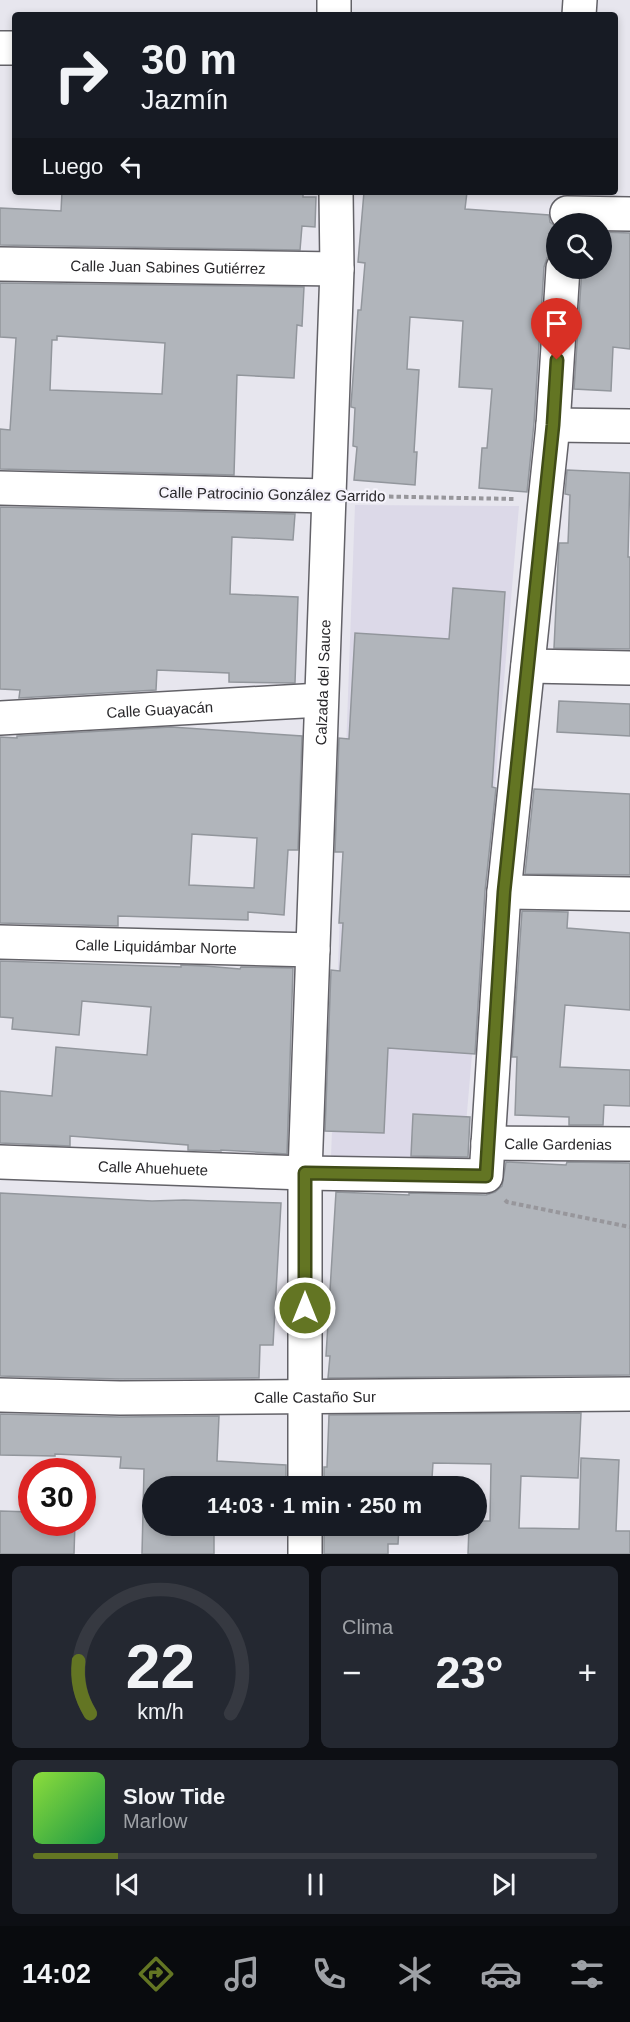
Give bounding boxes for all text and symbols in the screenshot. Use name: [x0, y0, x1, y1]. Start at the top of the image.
icon: right: [42, 36, 120, 114]
text: 30 m: [141, 36, 237, 83]
text: Jazmín: [141, 85, 228, 115]
icon: left: [115, 150, 148, 183]
text: Luego: [42, 154, 103, 179]
map controls: [546, 213, 612, 279]
button: search: [546, 213, 612, 279]
street label: Calle Juan Sabines Gutiérrez: [70, 257, 266, 276]
pin: [531, 298, 582, 360]
icon: arrive: [540, 307, 573, 340]
street label: Calle Patrocinio González Garrido: [158, 484, 386, 504]
street label: Calzada del Sauce: [312, 619, 333, 746]
street label: Calle Guayacán: [106, 698, 214, 721]
street label: Calle Liquidámbar Norte: [75, 935, 237, 957]
street label: Calle Gardenias: [504, 1135, 612, 1152]
street label: Calle Ahuehuete: [98, 1157, 208, 1178]
position arrow: [273, 1276, 337, 1340]
street label: Calle Castaño Sur: [254, 1387, 376, 1405]
speed limit sign: 30: [18, 1458, 96, 1536]
text: 14:03 · 1 min · 250 m: [207, 1493, 422, 1518]
text: Clima: [342, 1616, 393, 1638]
text: 22: [126, 1632, 195, 1701]
text: 23°: [435, 1647, 504, 1698]
text: −: [342, 1654, 361, 1691]
text: +: [578, 1654, 597, 1691]
text: km/h: [137, 1700, 184, 1724]
text: Slow Tide: [123, 1784, 225, 1809]
text: Marlow: [123, 1810, 187, 1832]
icon: previous: [111, 1868, 144, 1901]
icon: pause: [299, 1868, 332, 1901]
icon: next: [487, 1868, 520, 1901]
icon: directions: [135, 1953, 177, 1995]
icon: music: [221, 1953, 263, 1995]
icon: phone: [308, 1953, 350, 1995]
icon: climate: [394, 1953, 436, 1995]
icon: car: [480, 1953, 522, 1995]
icon: filters: [566, 1953, 608, 1995]
text: 14:02: [22, 1959, 91, 1989]

